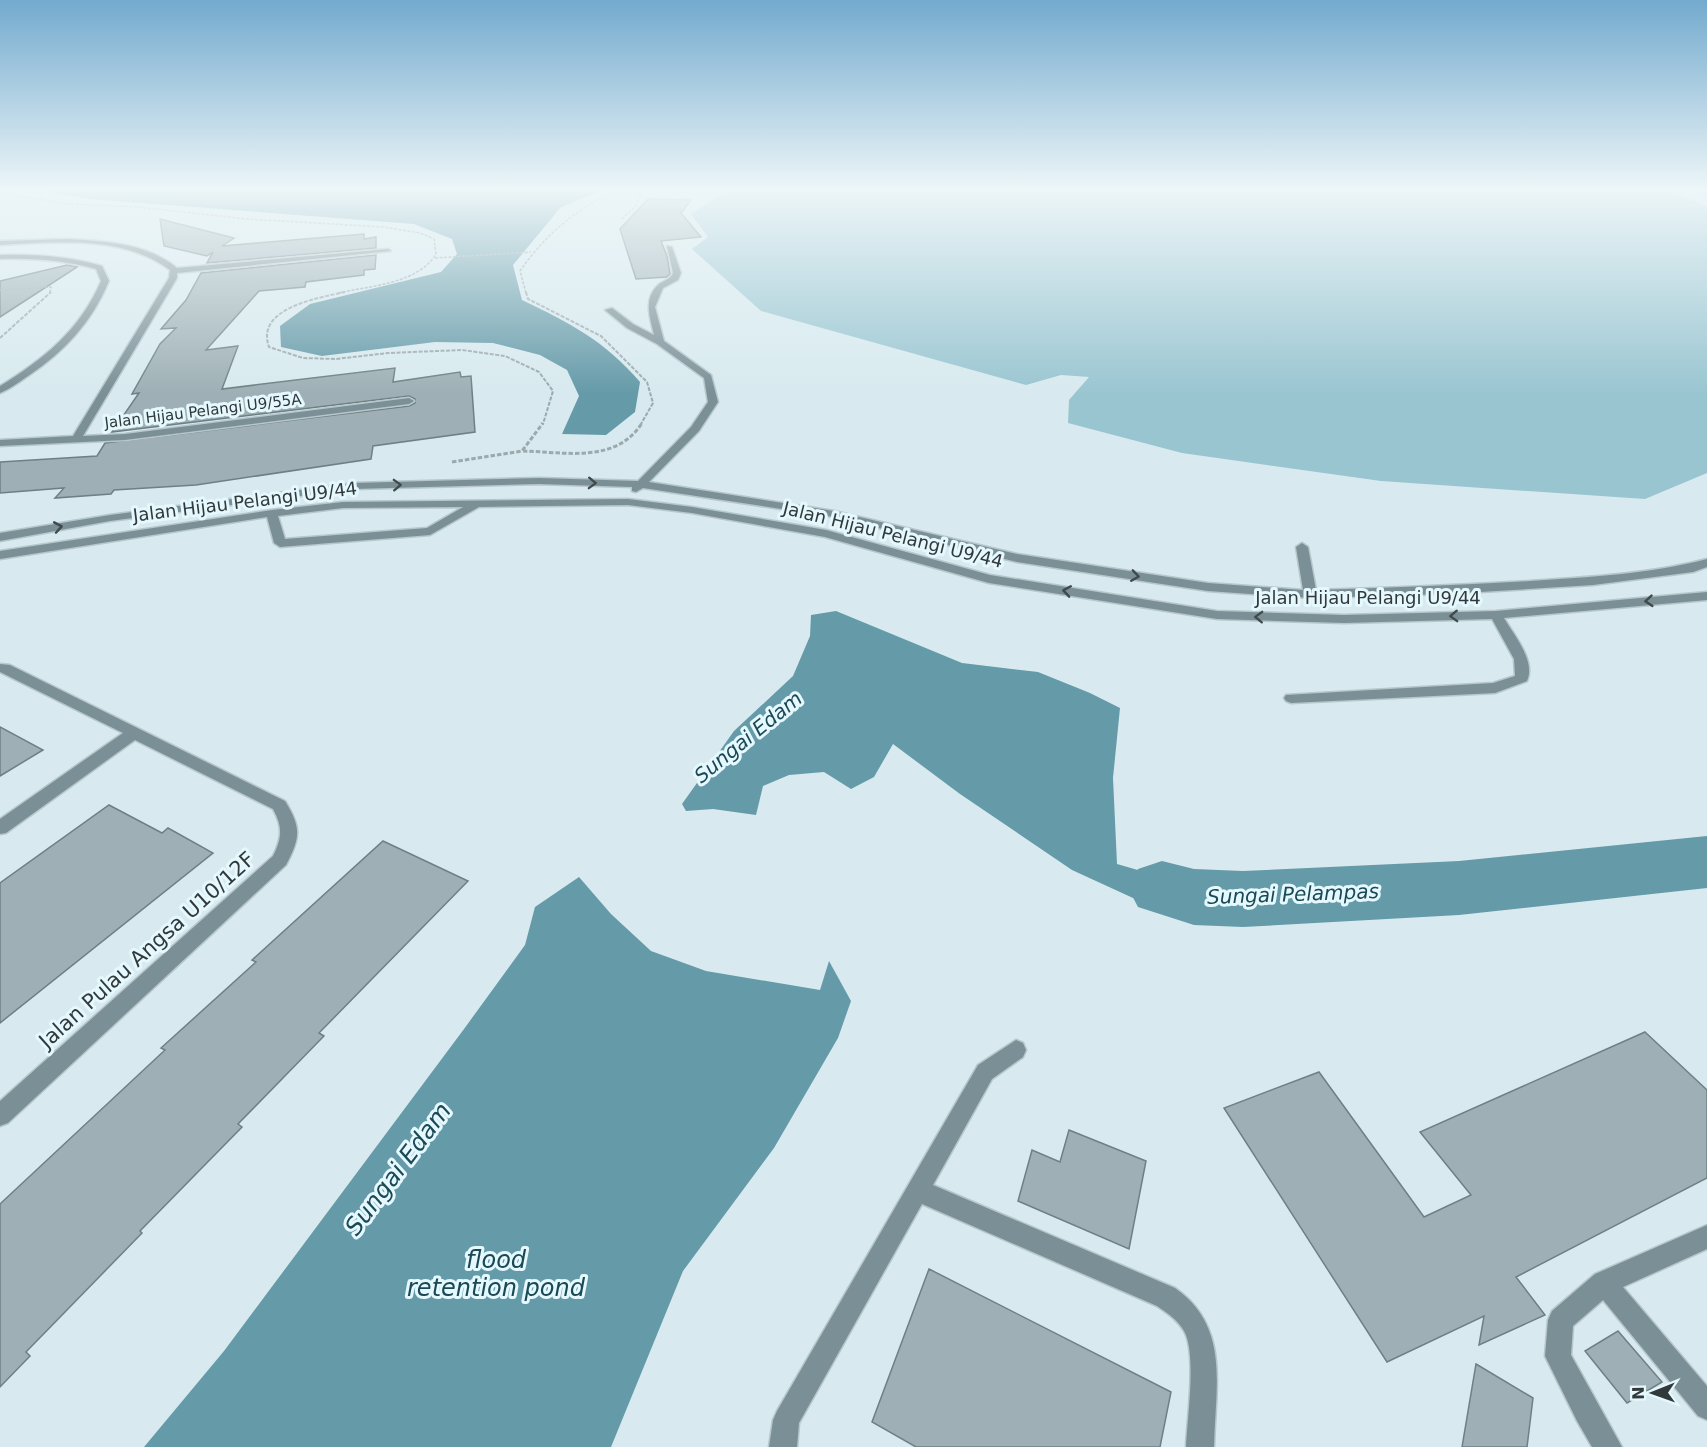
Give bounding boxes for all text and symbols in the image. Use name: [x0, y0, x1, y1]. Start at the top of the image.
street label: Jalan Hijau Pelangi U9/55A: [102, 390, 303, 432]
one-way arrow: [587, 476, 596, 489]
street label: Jalan Hijau Pelangi U9/44: [131, 477, 358, 526]
one-way arrow: [392, 479, 401, 491]
street label: Jalan Hijau Pelangi U9/44: [780, 497, 1005, 572]
one-way arrow: [52, 521, 62, 534]
one-way arrow: [1130, 569, 1139, 581]
one-way arrow: [1062, 585, 1071, 597]
street label: Jalan Hijau Pelangi U9/44: [1254, 587, 1481, 608]
one-way arrow: [1644, 594, 1653, 607]
one-way arrow: [1255, 610, 1264, 623]
one-way arrow: [1450, 610, 1459, 623]
water label: Sungai Edam: [689, 686, 807, 788]
street label: Jalan Pulau Angsa U10/12F: [33, 847, 260, 1054]
water label: Sungai Pelampas: [1207, 879, 1379, 909]
water label: Sungai Edam: [339, 1097, 457, 1241]
water label: flood retention pond: [407, 1246, 586, 1302]
north arrow: [1623, 1363, 1683, 1423]
text: N: [1629, 1386, 1648, 1400]

